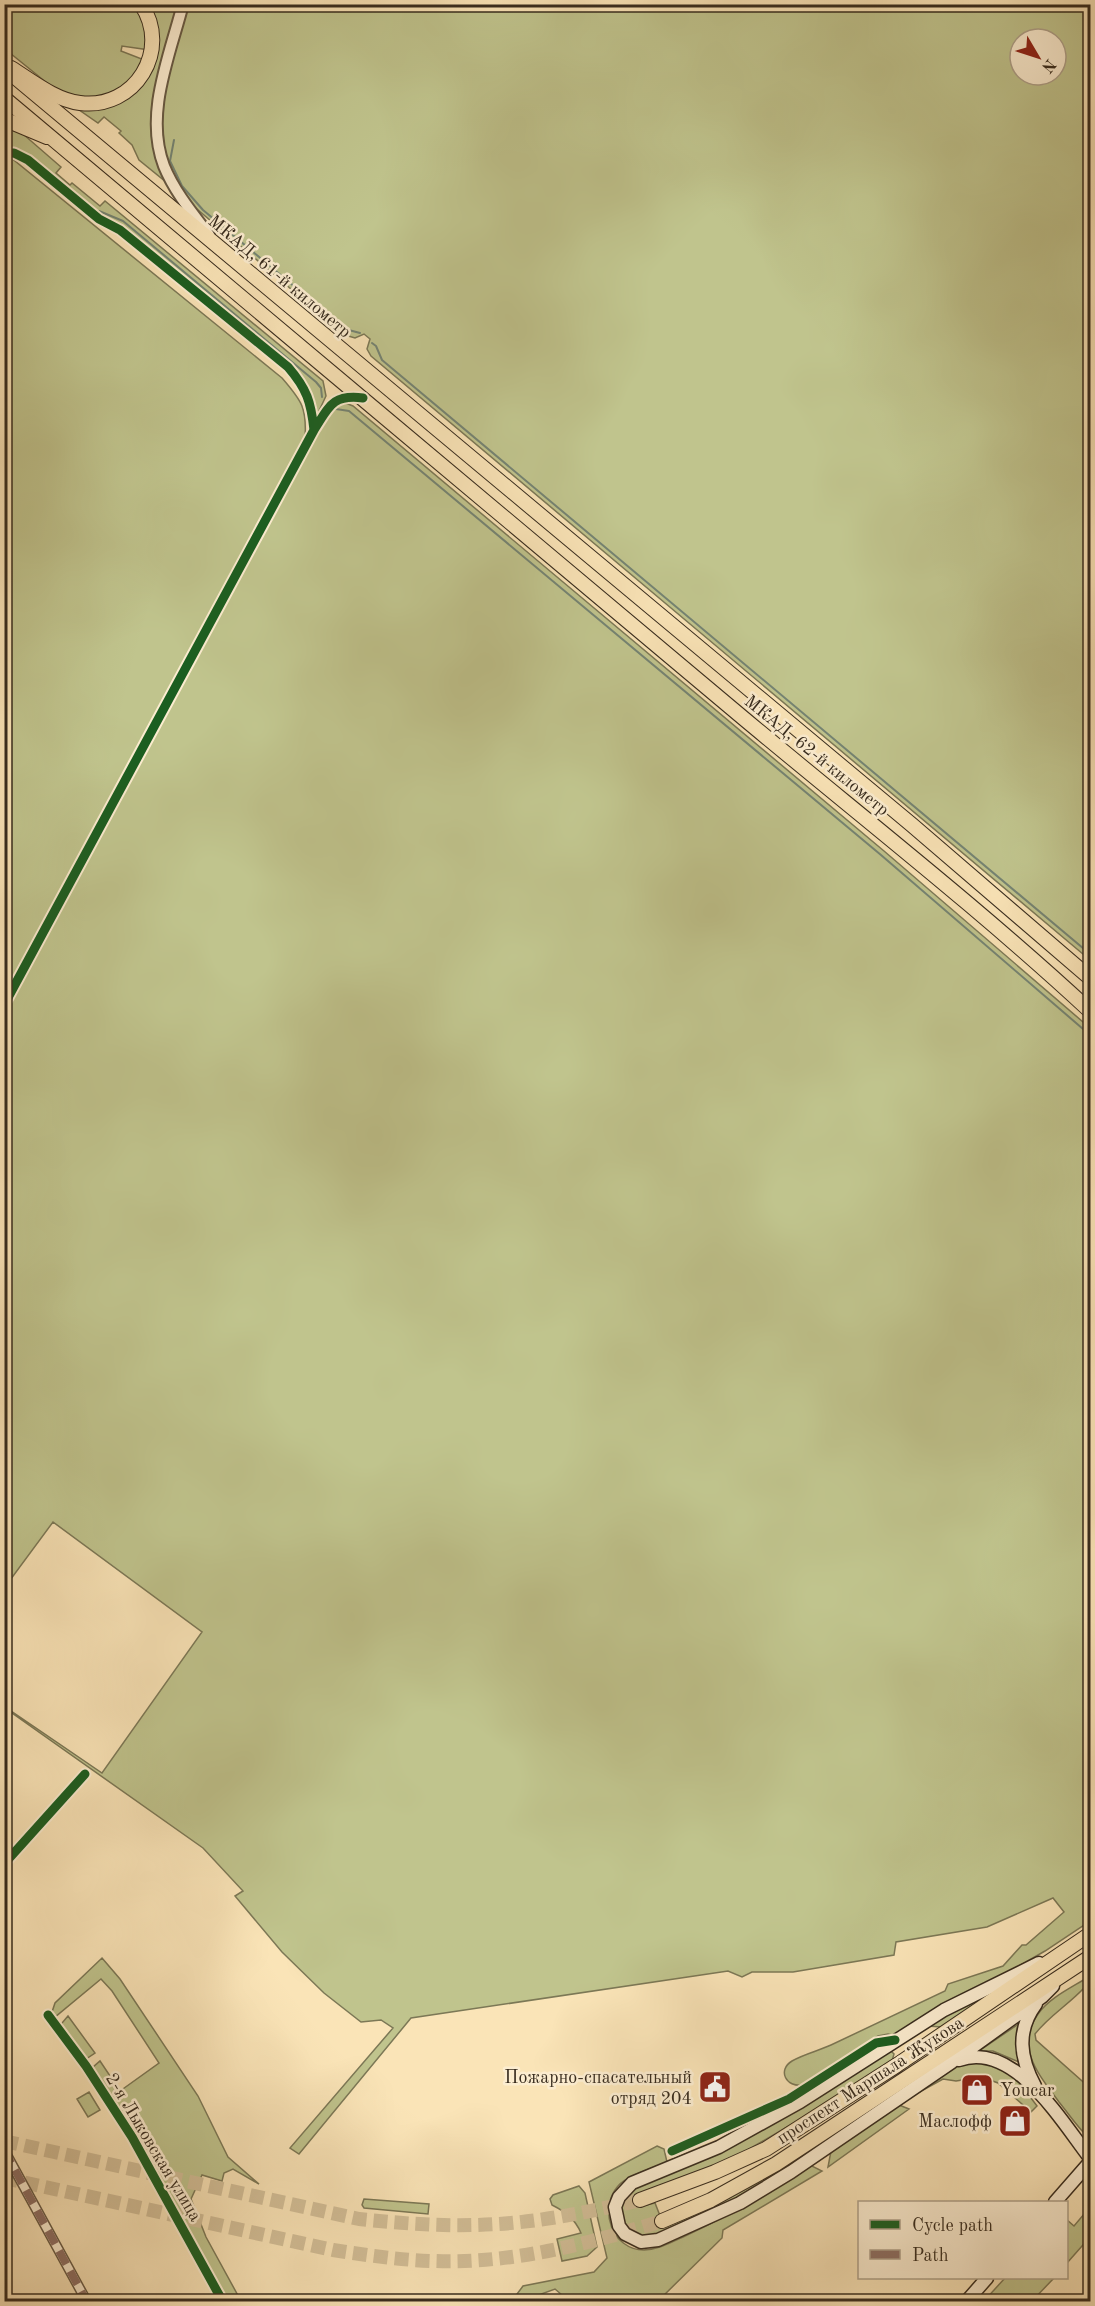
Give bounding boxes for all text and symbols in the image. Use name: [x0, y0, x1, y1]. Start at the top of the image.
north arrow: [1008, 27, 1068, 87]
text: N: [1038, 55, 1058, 76]
street label: МКАД, 61-й километр: [205, 212, 354, 342]
street label: МКАД, 62-й километр: [741, 692, 892, 820]
street label: проспект Маршала Жукова: [774, 2014, 967, 2148]
place label: Пожарно-спасательный отряд 204: [504, 2069, 692, 2108]
public building icon: Пожарно-спасательный отряд 204: [697, 2069, 733, 2105]
street label: 2-я Лыковская улица: [102, 2070, 205, 2225]
shop icon: Youcar: [959, 2072, 995, 2108]
place label: Youcar: [1000, 2082, 1055, 2100]
shop icon: Маслофф: [997, 2103, 1033, 2139]
place label: Маслофф: [918, 2113, 992, 2132]
legend: [858, 2201, 1068, 2279]
text: Cycle path: [912, 2217, 993, 2235]
text: Path: [912, 2247, 949, 2265]

